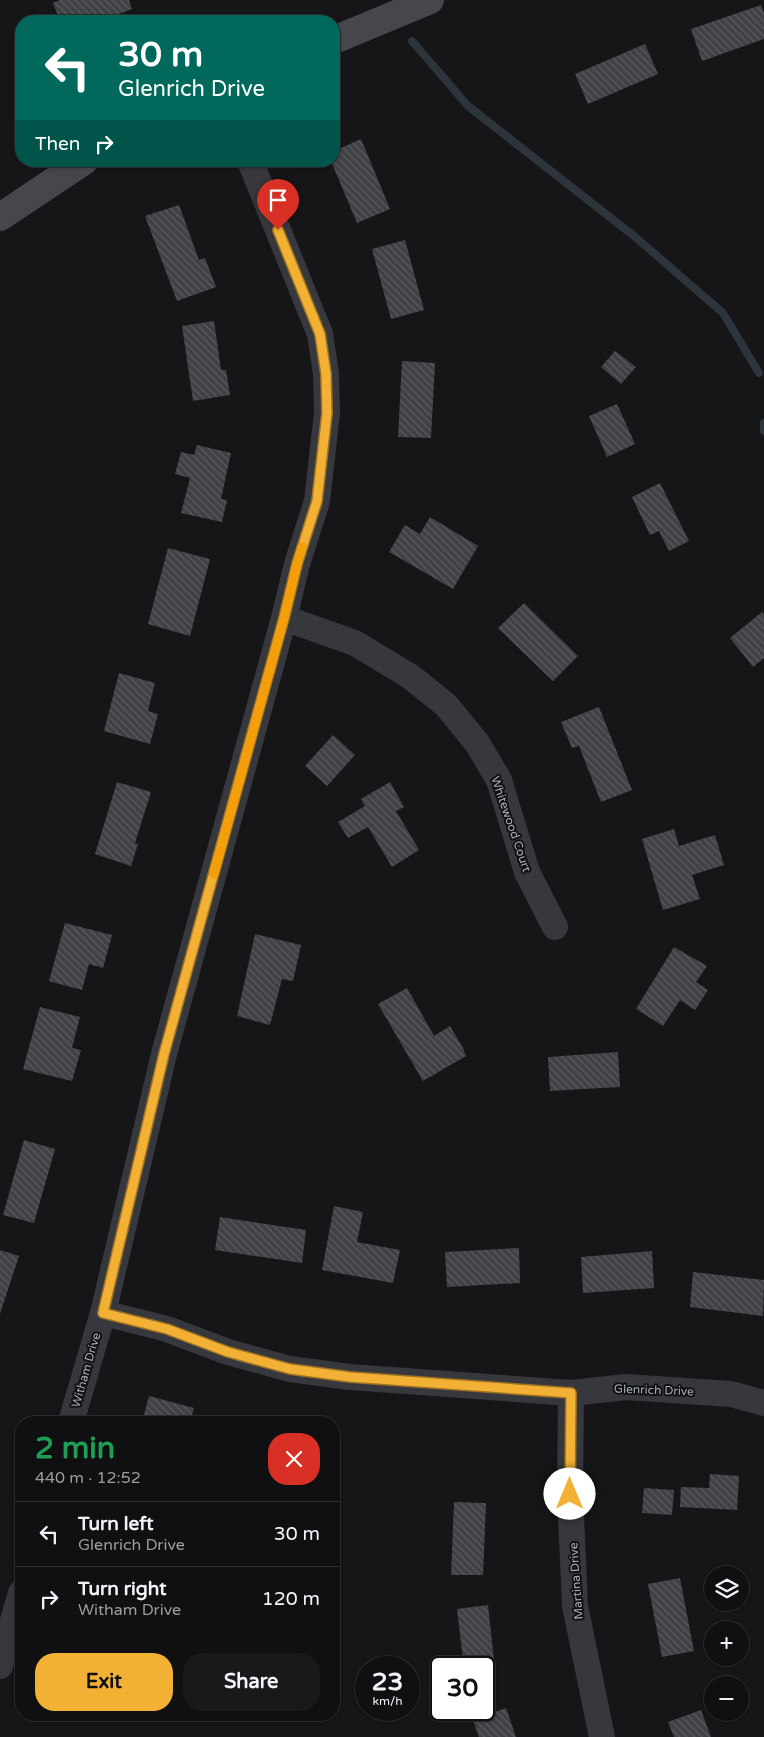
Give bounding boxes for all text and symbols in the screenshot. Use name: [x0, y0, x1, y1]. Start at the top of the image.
text: 30 m: [118, 34, 203, 76]
icon: left: [35, 35, 100, 100]
text: Glenrich Drive: [118, 76, 265, 102]
icon: right: [90, 130, 118, 158]
text: Then: [35, 133, 80, 155]
pin: [257, 179, 299, 230]
icon: arrive: [264, 186, 292, 214]
street label: Whitewood Court: [488, 774, 534, 874]
street label: Witham Drive: [69, 1331, 103, 1409]
street label: Glenrich Drive: [614, 1382, 694, 1398]
text: 2 min: [35, 1430, 115, 1467]
button: close: [268, 1433, 320, 1485]
position arrow: [543, 1467, 595, 1519]
text: 440 m · 12:52: [35, 1468, 141, 1488]
text: Turn left: [78, 1513, 154, 1535]
icon: left: [35, 1520, 63, 1548]
text: 30 m: [274, 1523, 320, 1545]
text: Glenrich Drive: [78, 1535, 185, 1555]
street label: Martina Drive: [566, 1542, 586, 1620]
map controls: [704, 1566, 749, 1721]
button: layers: [704, 1566, 749, 1611]
text: Turn right: [78, 1578, 166, 1600]
icon: right: [35, 1585, 63, 1613]
text: 120 m: [262, 1588, 320, 1610]
text: Witham Drive: [78, 1600, 181, 1620]
button: +: [704, 1621, 749, 1666]
button: Exit: [35, 1653, 173, 1711]
button: Share: [183, 1653, 320, 1711]
speed limit sign: 30: [430, 1656, 495, 1721]
text: 23: [372, 1667, 403, 1697]
button: −: [704, 1676, 749, 1721]
text: km/h: [372, 1694, 403, 1708]

